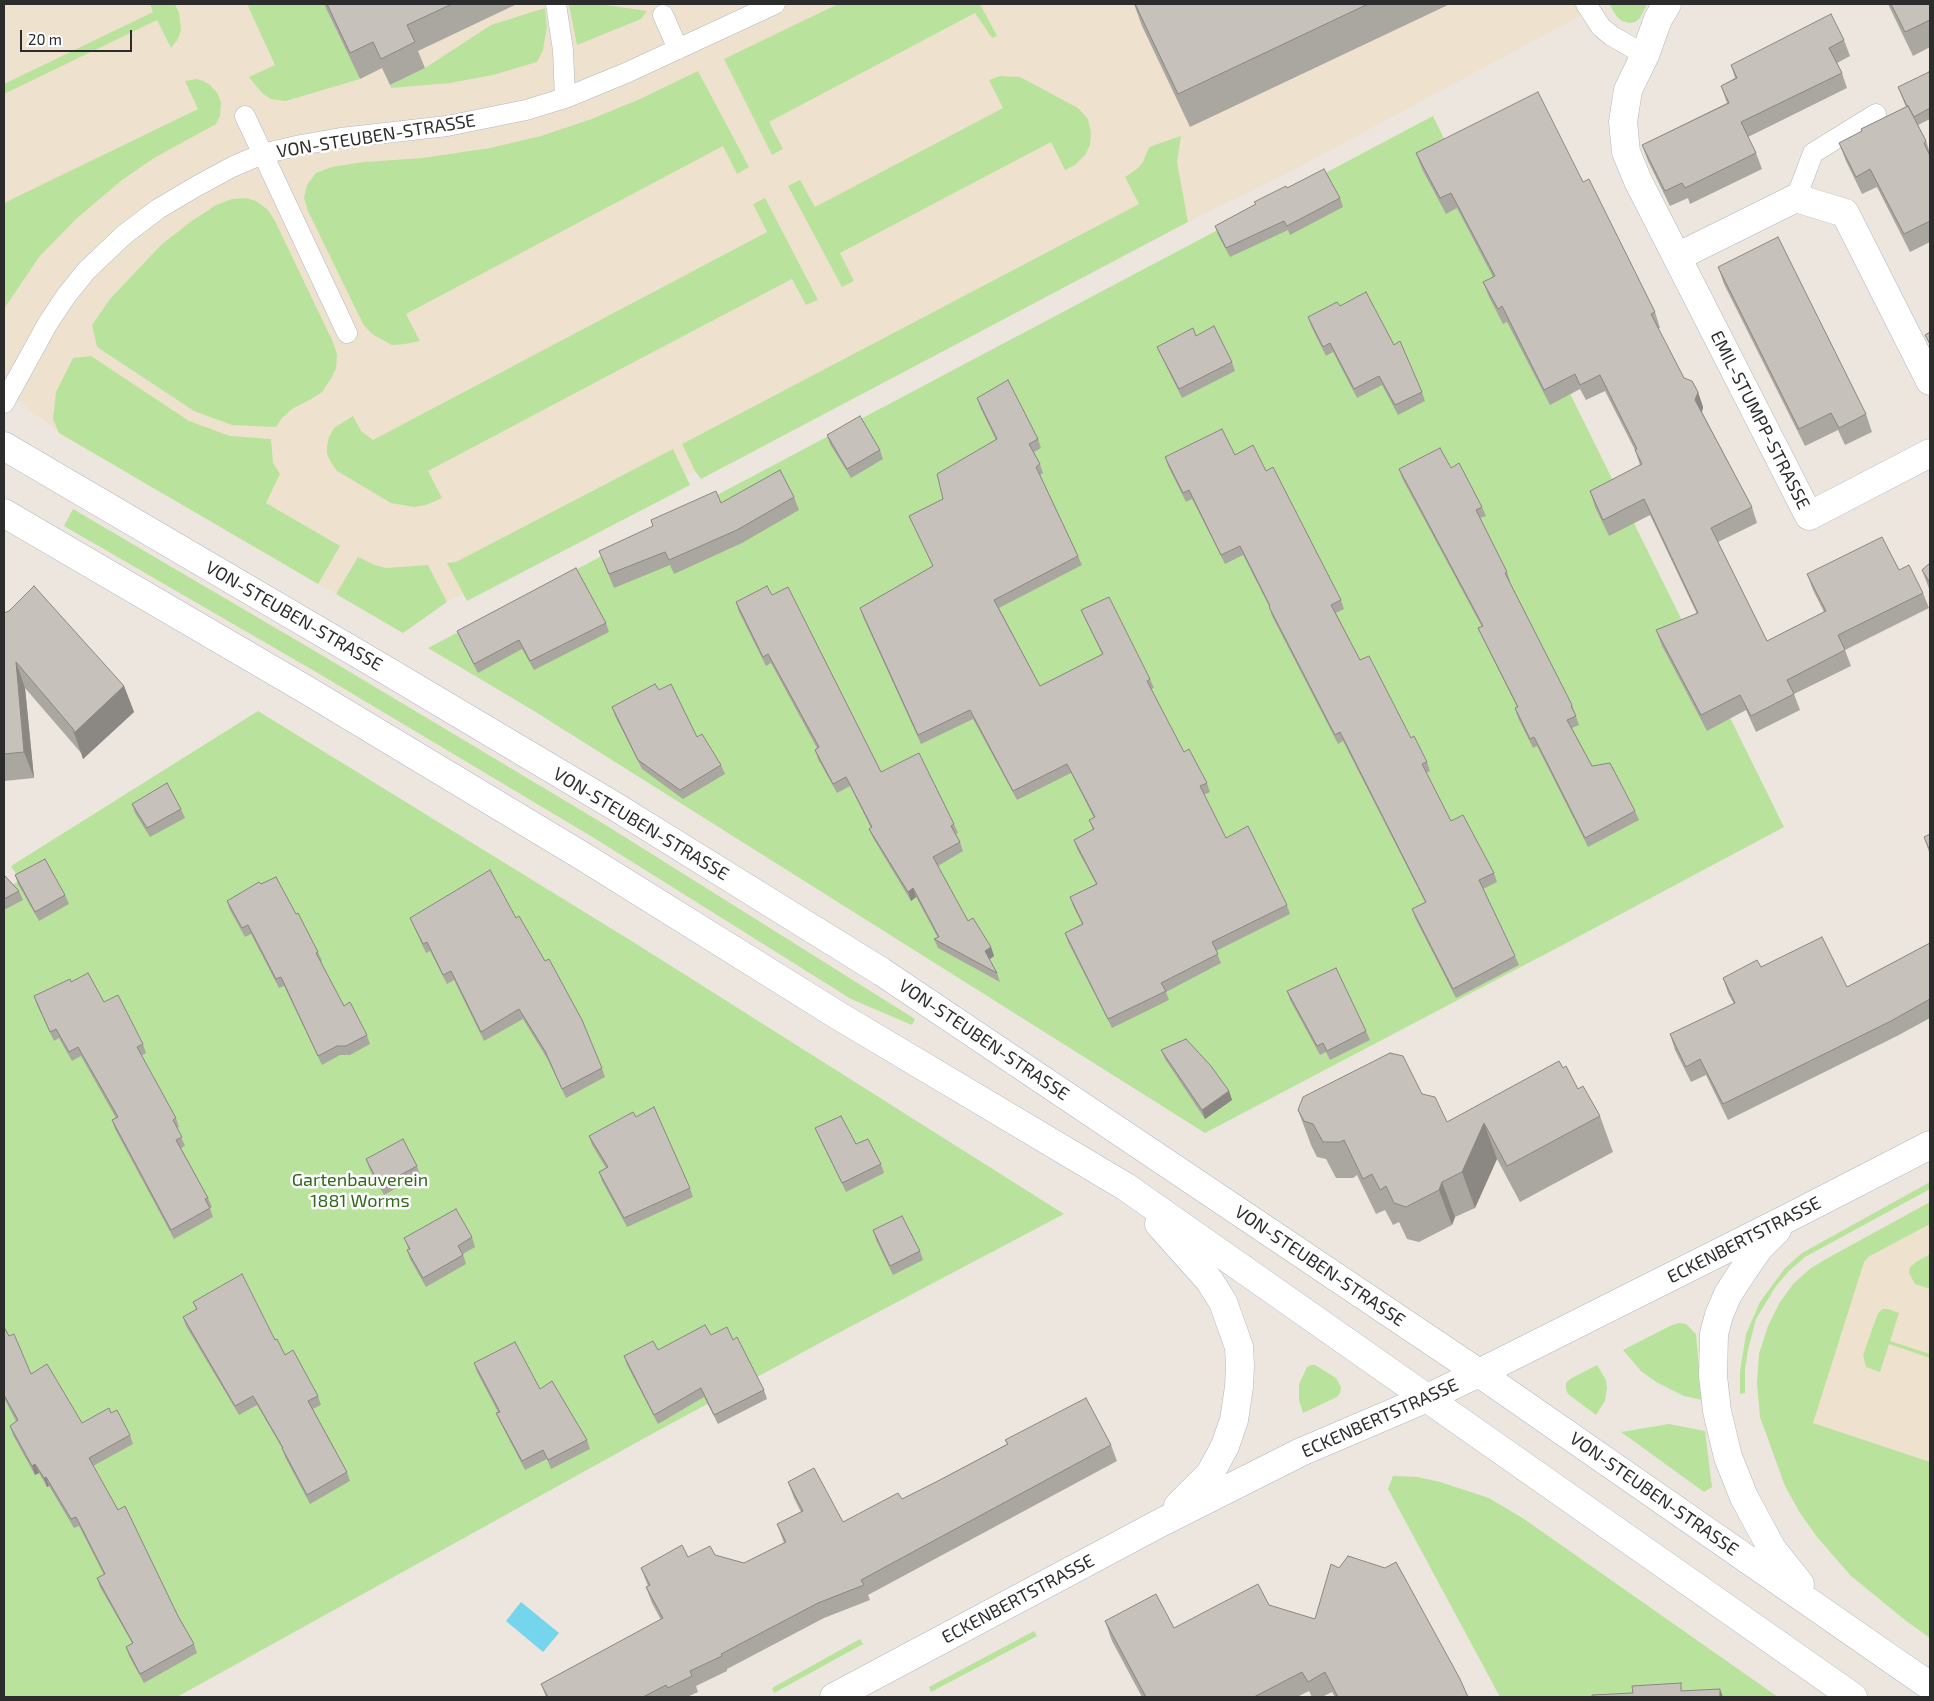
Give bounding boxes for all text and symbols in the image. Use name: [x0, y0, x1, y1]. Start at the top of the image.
scale bar: [22, 20, 135, 52]
text: 20 m: [28, 30, 62, 48]
street label: VON-STEUBEN-STRASSE: [275, 110, 477, 162]
street label: EMIL-STUMPP-STRASSE: [1706, 327, 1814, 513]
street label: VON-STEUBEN-STRASSE: [202, 556, 386, 676]
street label: VON-STEUBEN-STRASSE: [549, 763, 733, 885]
street label: VON-STEUBEN-STRASSE: [895, 975, 1073, 1105]
park label: Gartenbauverein 1881 Worms: [292, 1169, 428, 1212]
street label: ECKENBERTSTRASSE: [1664, 1192, 1824, 1288]
street label: VON-STEUBEN-STRASSE: [1231, 1201, 1409, 1331]
street label: ECKENBERTSTRASSE: [1298, 1374, 1462, 1462]
street label: VON-STEUBEN-STRASSE: [1565, 1428, 1743, 1560]
street label: ECKENBERTSTRASSE: [938, 1550, 1098, 1648]

